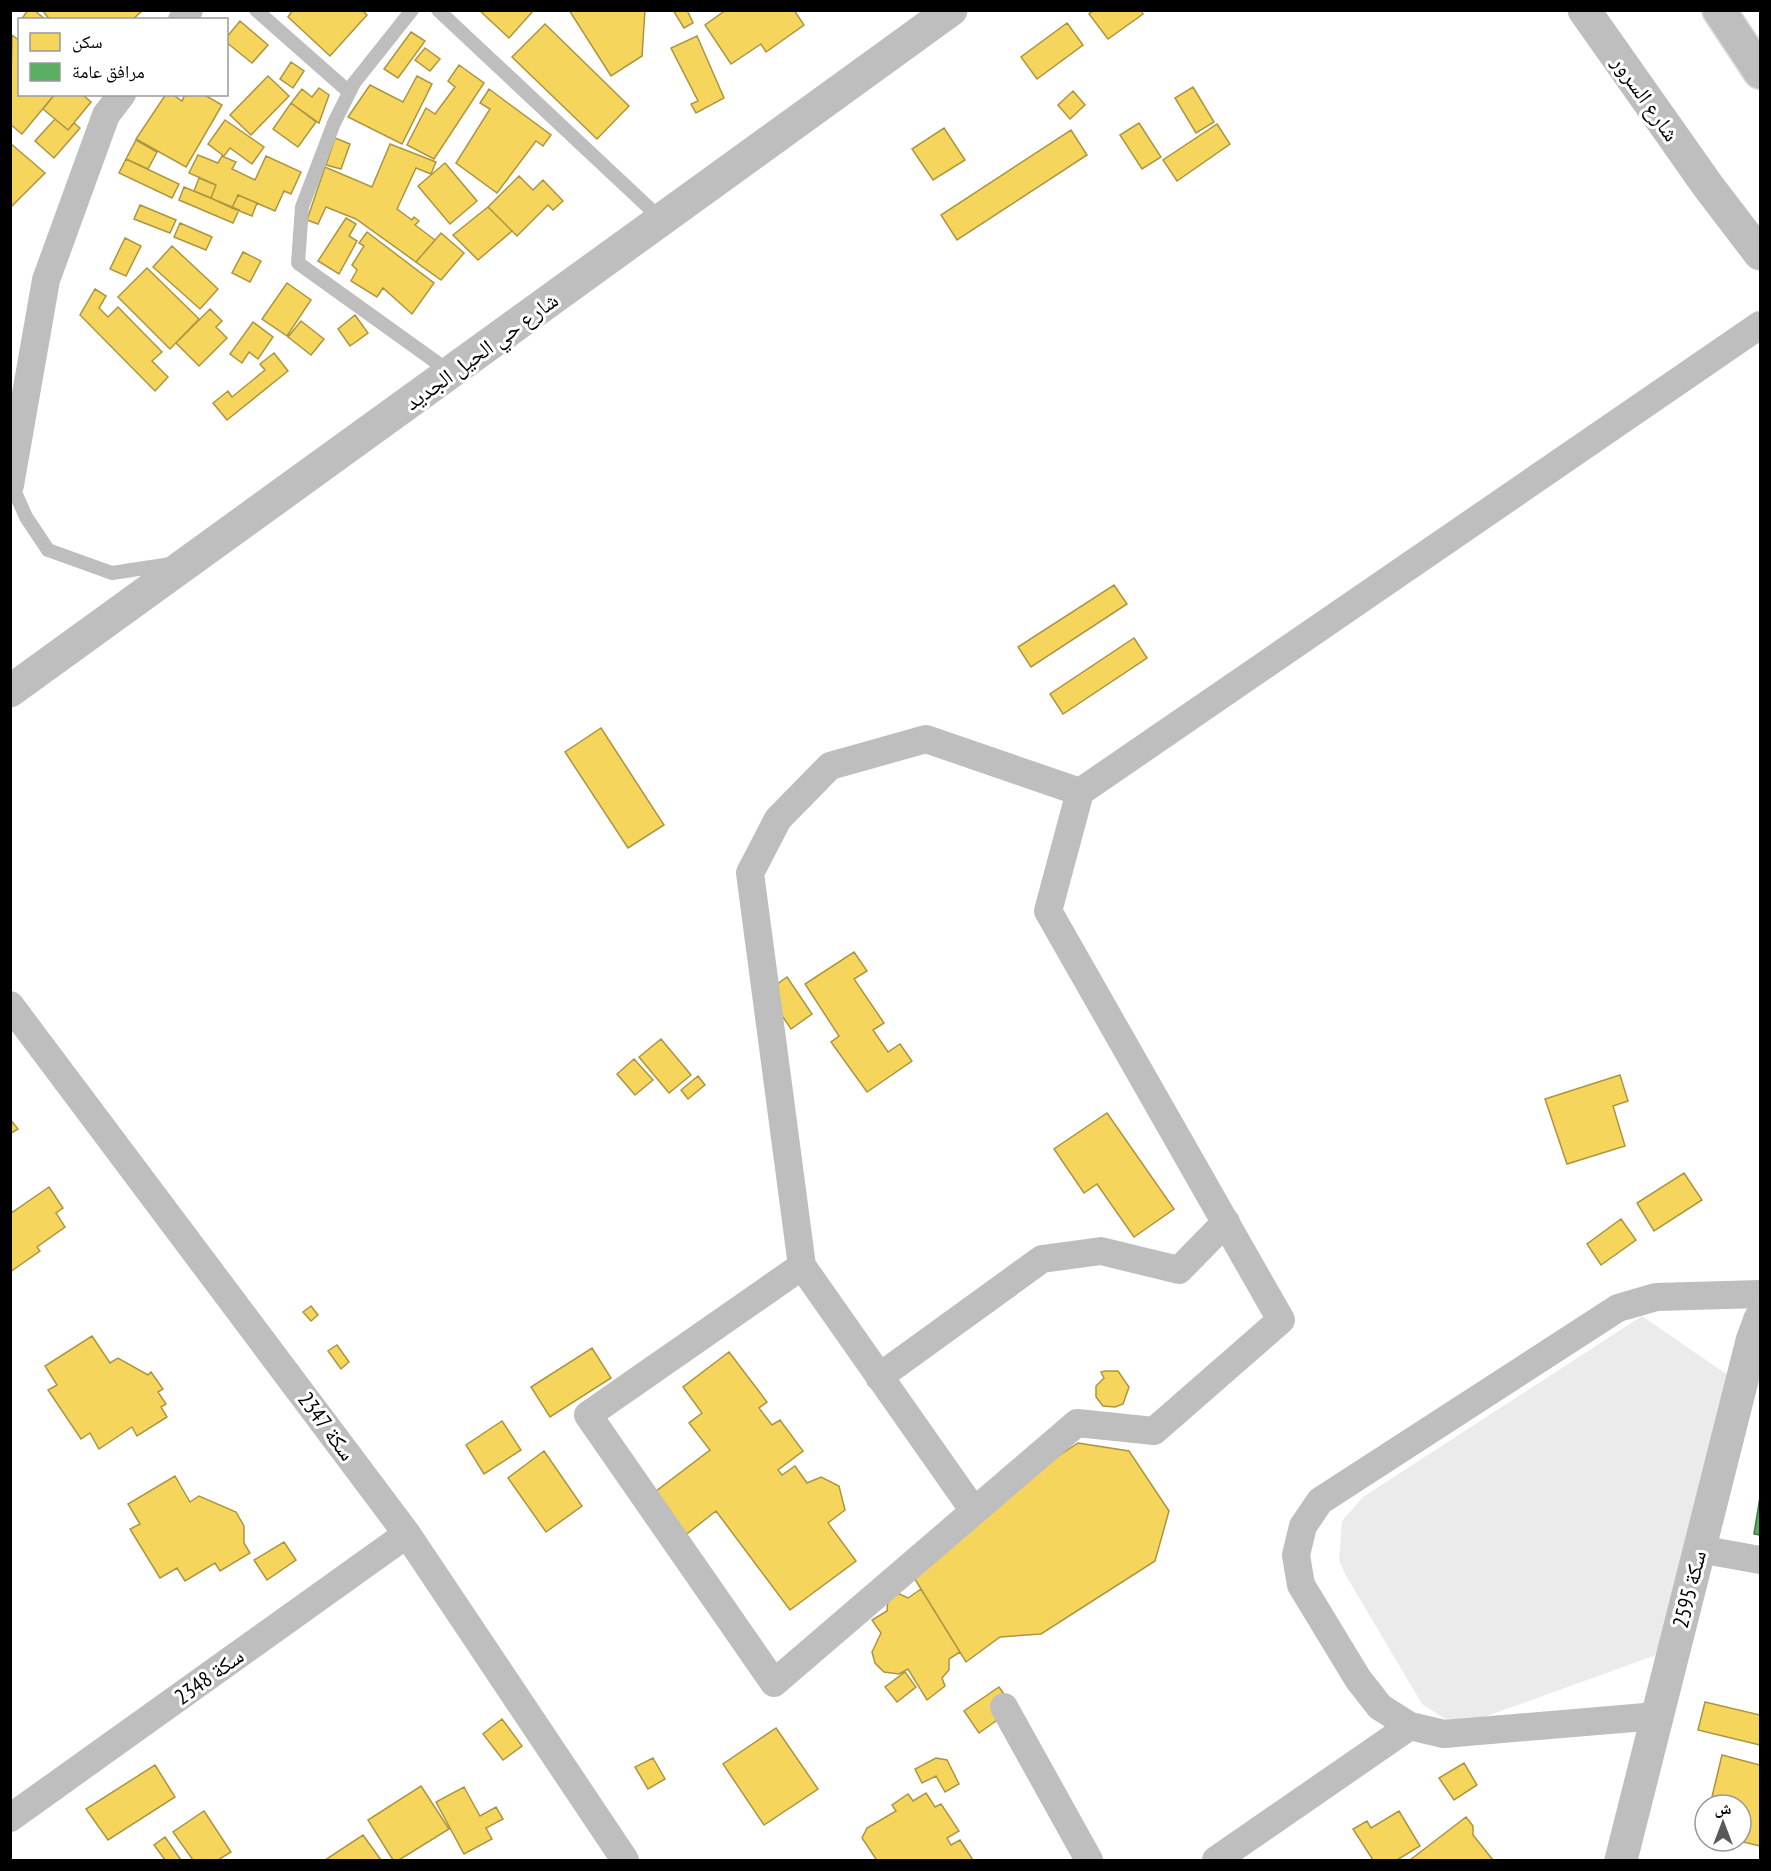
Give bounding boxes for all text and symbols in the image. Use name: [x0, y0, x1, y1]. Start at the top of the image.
legend: [18, 18, 228, 96]
text: سكن: [72, 30, 103, 53]
street label: شارع السرور: [1606, 49, 1686, 146]
text: مرافق عامة: [72, 60, 145, 83]
street label: شارع حي الحيل الجديد: [399, 286, 566, 419]
street label: سكة 2347: [292, 1386, 362, 1466]
street label: سكة 2595: [1666, 1547, 1712, 1631]
street label: سكة 2348: [169, 1642, 249, 1710]
north arrow: [1693, 1793, 1753, 1853]
text: ش: [1715, 1798, 1732, 1818]

